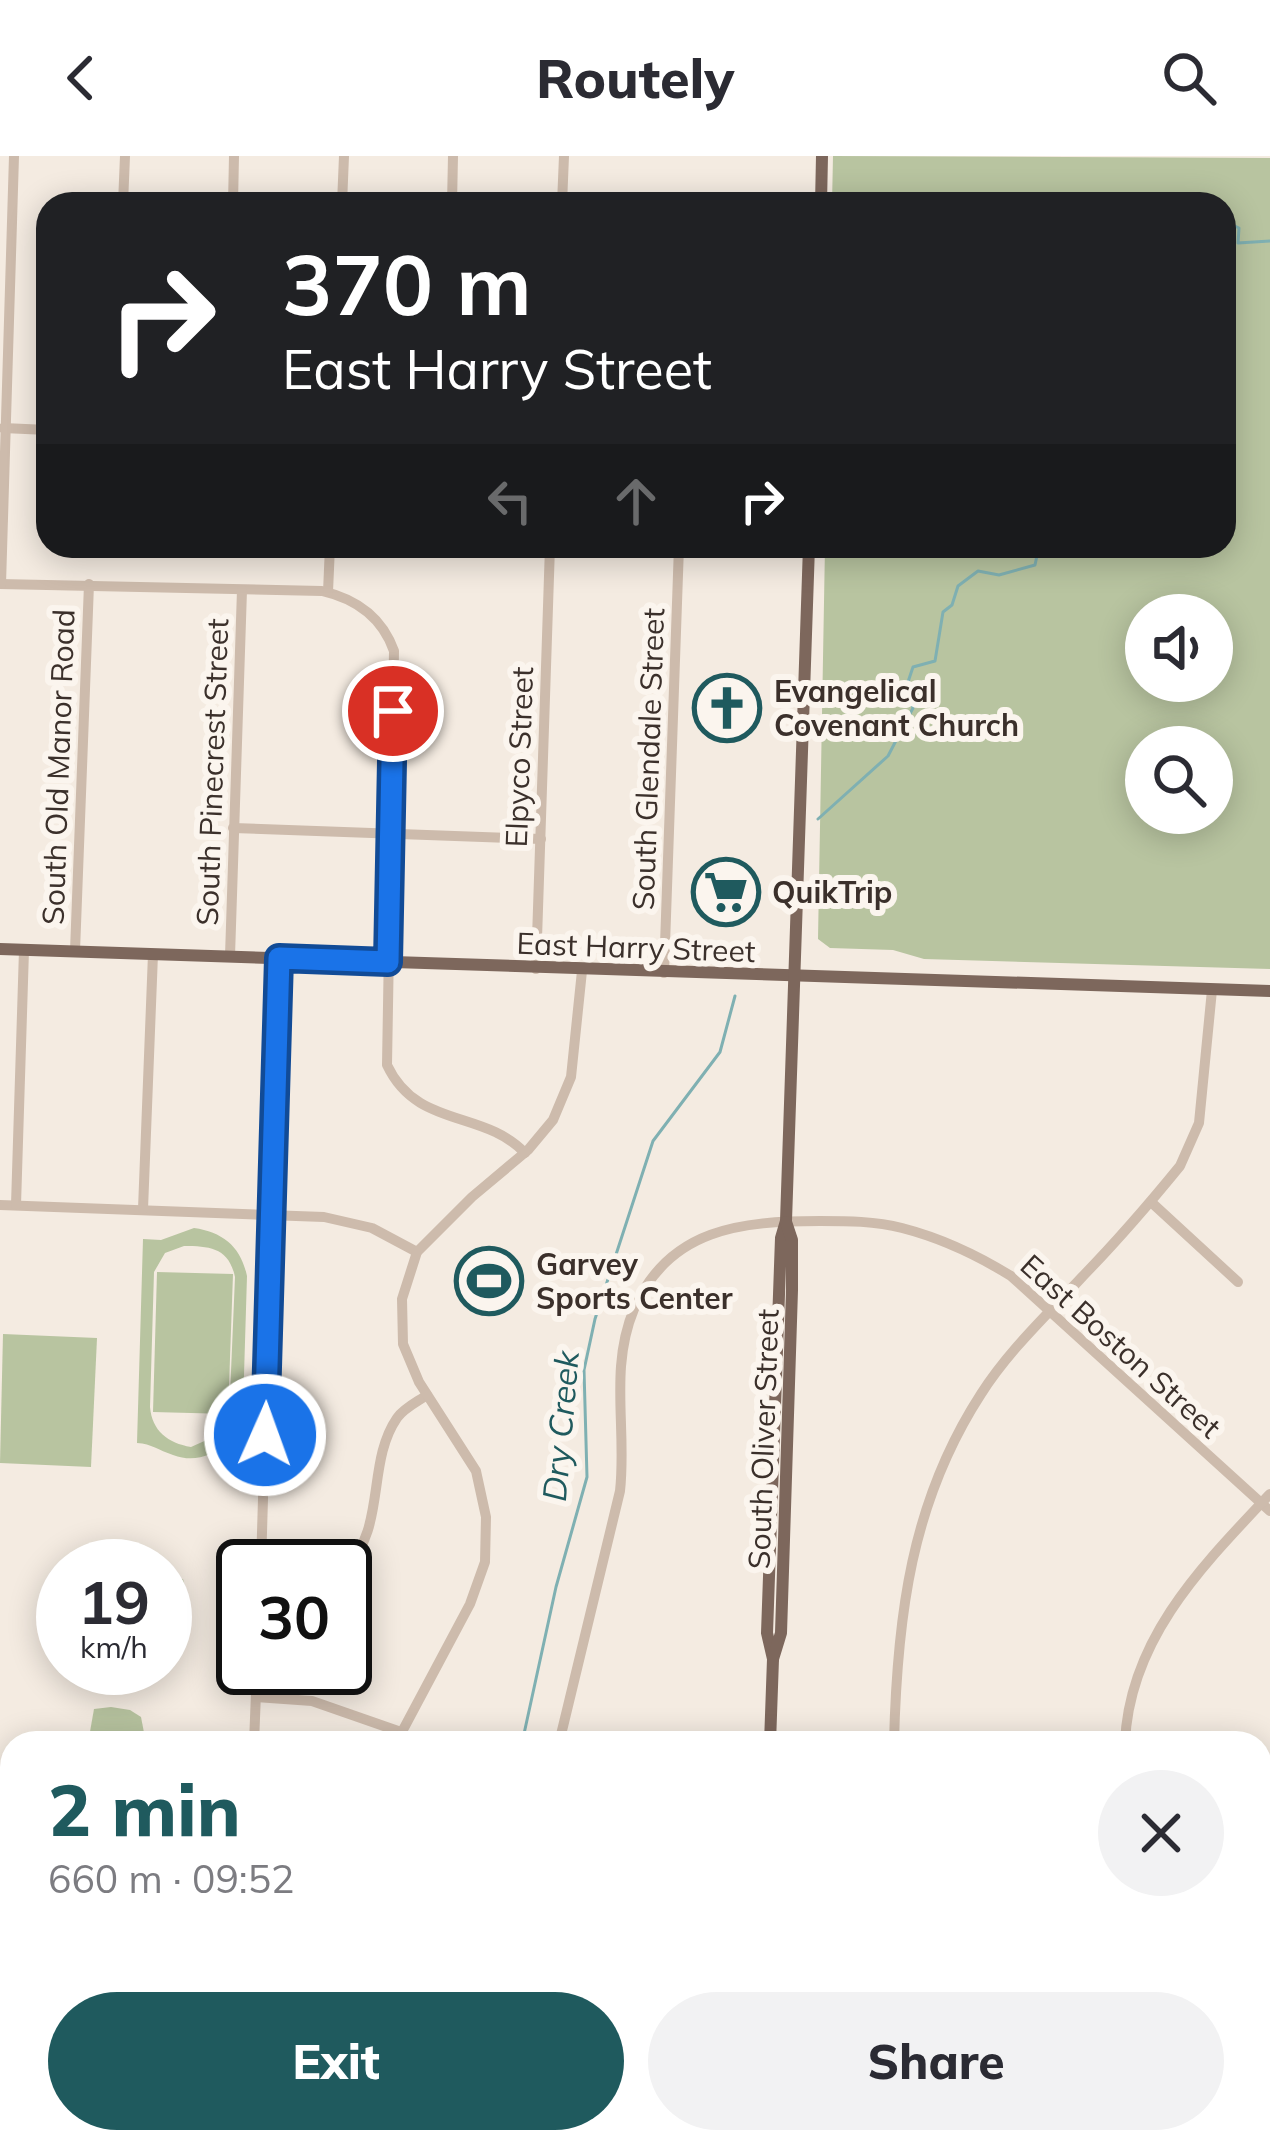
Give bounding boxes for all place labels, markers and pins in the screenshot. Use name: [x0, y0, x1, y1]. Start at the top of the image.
pin: [342, 660, 444, 762]
place label: Evangelical Covenant Church: [774, 672, 1019, 744]
church icon: Evangelical Covenant Church: [692, 673, 762, 743]
supermarket icon: QuikTrip: [691, 857, 761, 927]
place label: QuikTrip: [772, 873, 892, 911]
place label: Garvey Sports Center: [536, 1245, 733, 1317]
sports icon: Garvey Sports Center: [454, 1246, 524, 1316]

